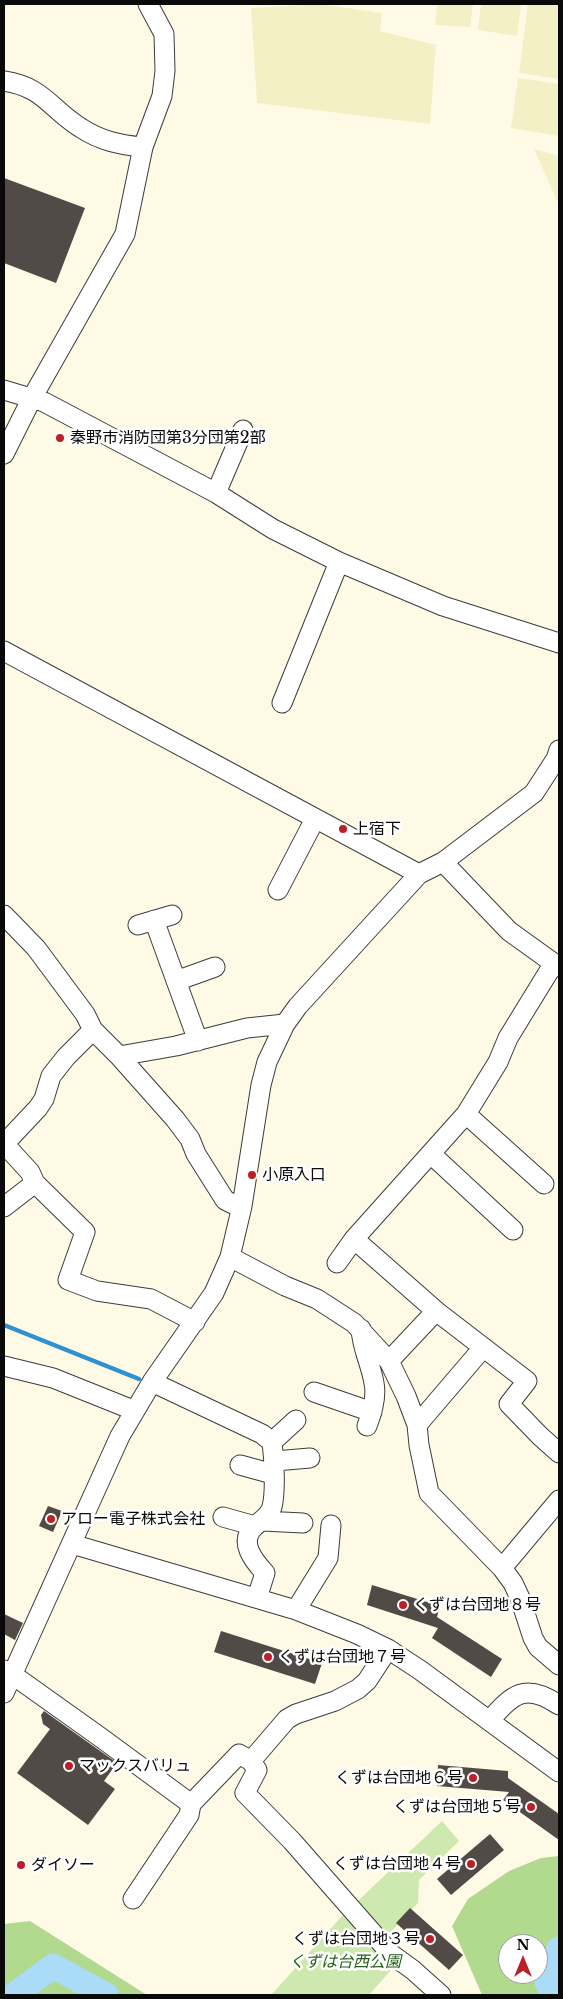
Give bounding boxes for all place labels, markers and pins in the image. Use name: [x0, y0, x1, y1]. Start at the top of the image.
place label: 秦野市消防団第3分団第2部: [70, 428, 266, 448]
marker: 秦野市消防団第3分団第2部: [54, 432, 66, 444]
place label: 上宿下: [353, 819, 401, 839]
marker: 上宿下: [337, 823, 349, 835]
place label: 小原入口: [262, 1165, 326, 1185]
marker: 小原入口: [246, 1169, 258, 1181]
place label: アロー電子株式会社: [61, 1509, 205, 1529]
marker: アロー電子株式会社: [45, 1513, 57, 1525]
place label: くずは台団地８号: [413, 1595, 541, 1615]
marker: くずは台団地８号: [397, 1599, 409, 1611]
place label: くずは台団地７号: [278, 1647, 406, 1667]
marker: くずは台団地７号: [262, 1651, 274, 1663]
place label: マックスバリュ: [79, 1756, 191, 1776]
marker: マックスバリュ: [63, 1760, 75, 1772]
place label: くずは台団地６号: [335, 1768, 463, 1788]
marker: くずは台団地６号: [467, 1772, 479, 1784]
place label: くずは台団地５号: [393, 1797, 521, 1817]
marker: くずは台団地５号: [525, 1801, 537, 1813]
place label: くずは台団地４号: [333, 1854, 461, 1874]
place label: ダイソー: [31, 1855, 95, 1875]
marker: くずは台団地４号: [465, 1858, 477, 1870]
marker: ダイソー: [15, 1859, 27, 1871]
place label: くずは台団地３号: [292, 1929, 420, 1949]
marker: くずは台団地３号: [424, 1933, 436, 1945]

